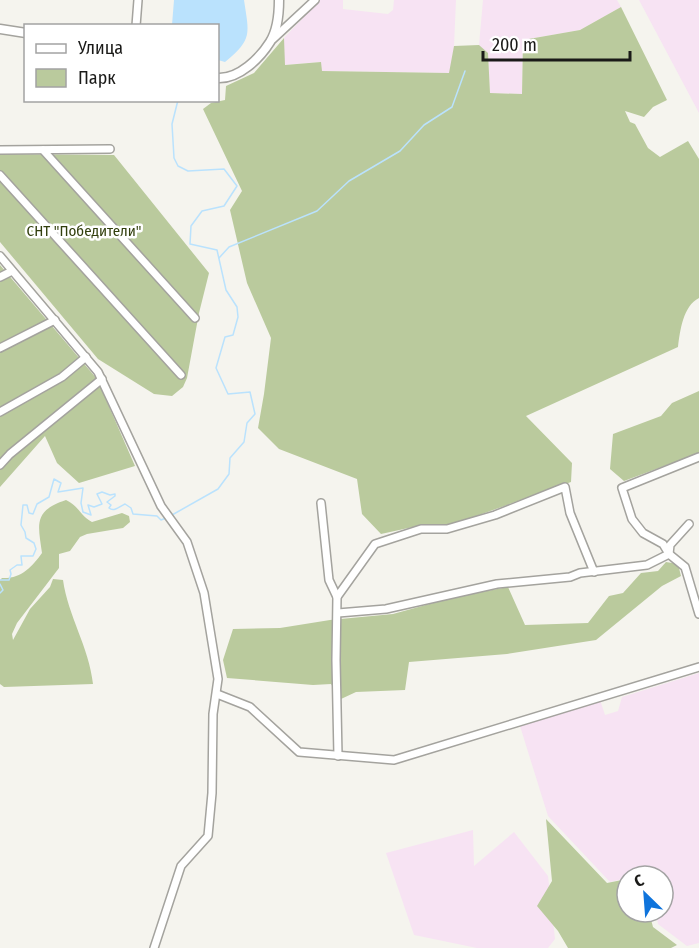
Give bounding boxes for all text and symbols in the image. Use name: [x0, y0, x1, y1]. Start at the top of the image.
legend: [24, 24, 219, 102]
scale bar: [483, 24, 630, 62]
text: 200 m: [492, 34, 537, 56]
text: Улица: [77, 37, 123, 59]
text: Парк: [78, 67, 116, 89]
park label: СНТ "Победители": [27, 222, 141, 240]
north arrow: [615, 864, 675, 924]
text: С: [631, 870, 647, 891]

